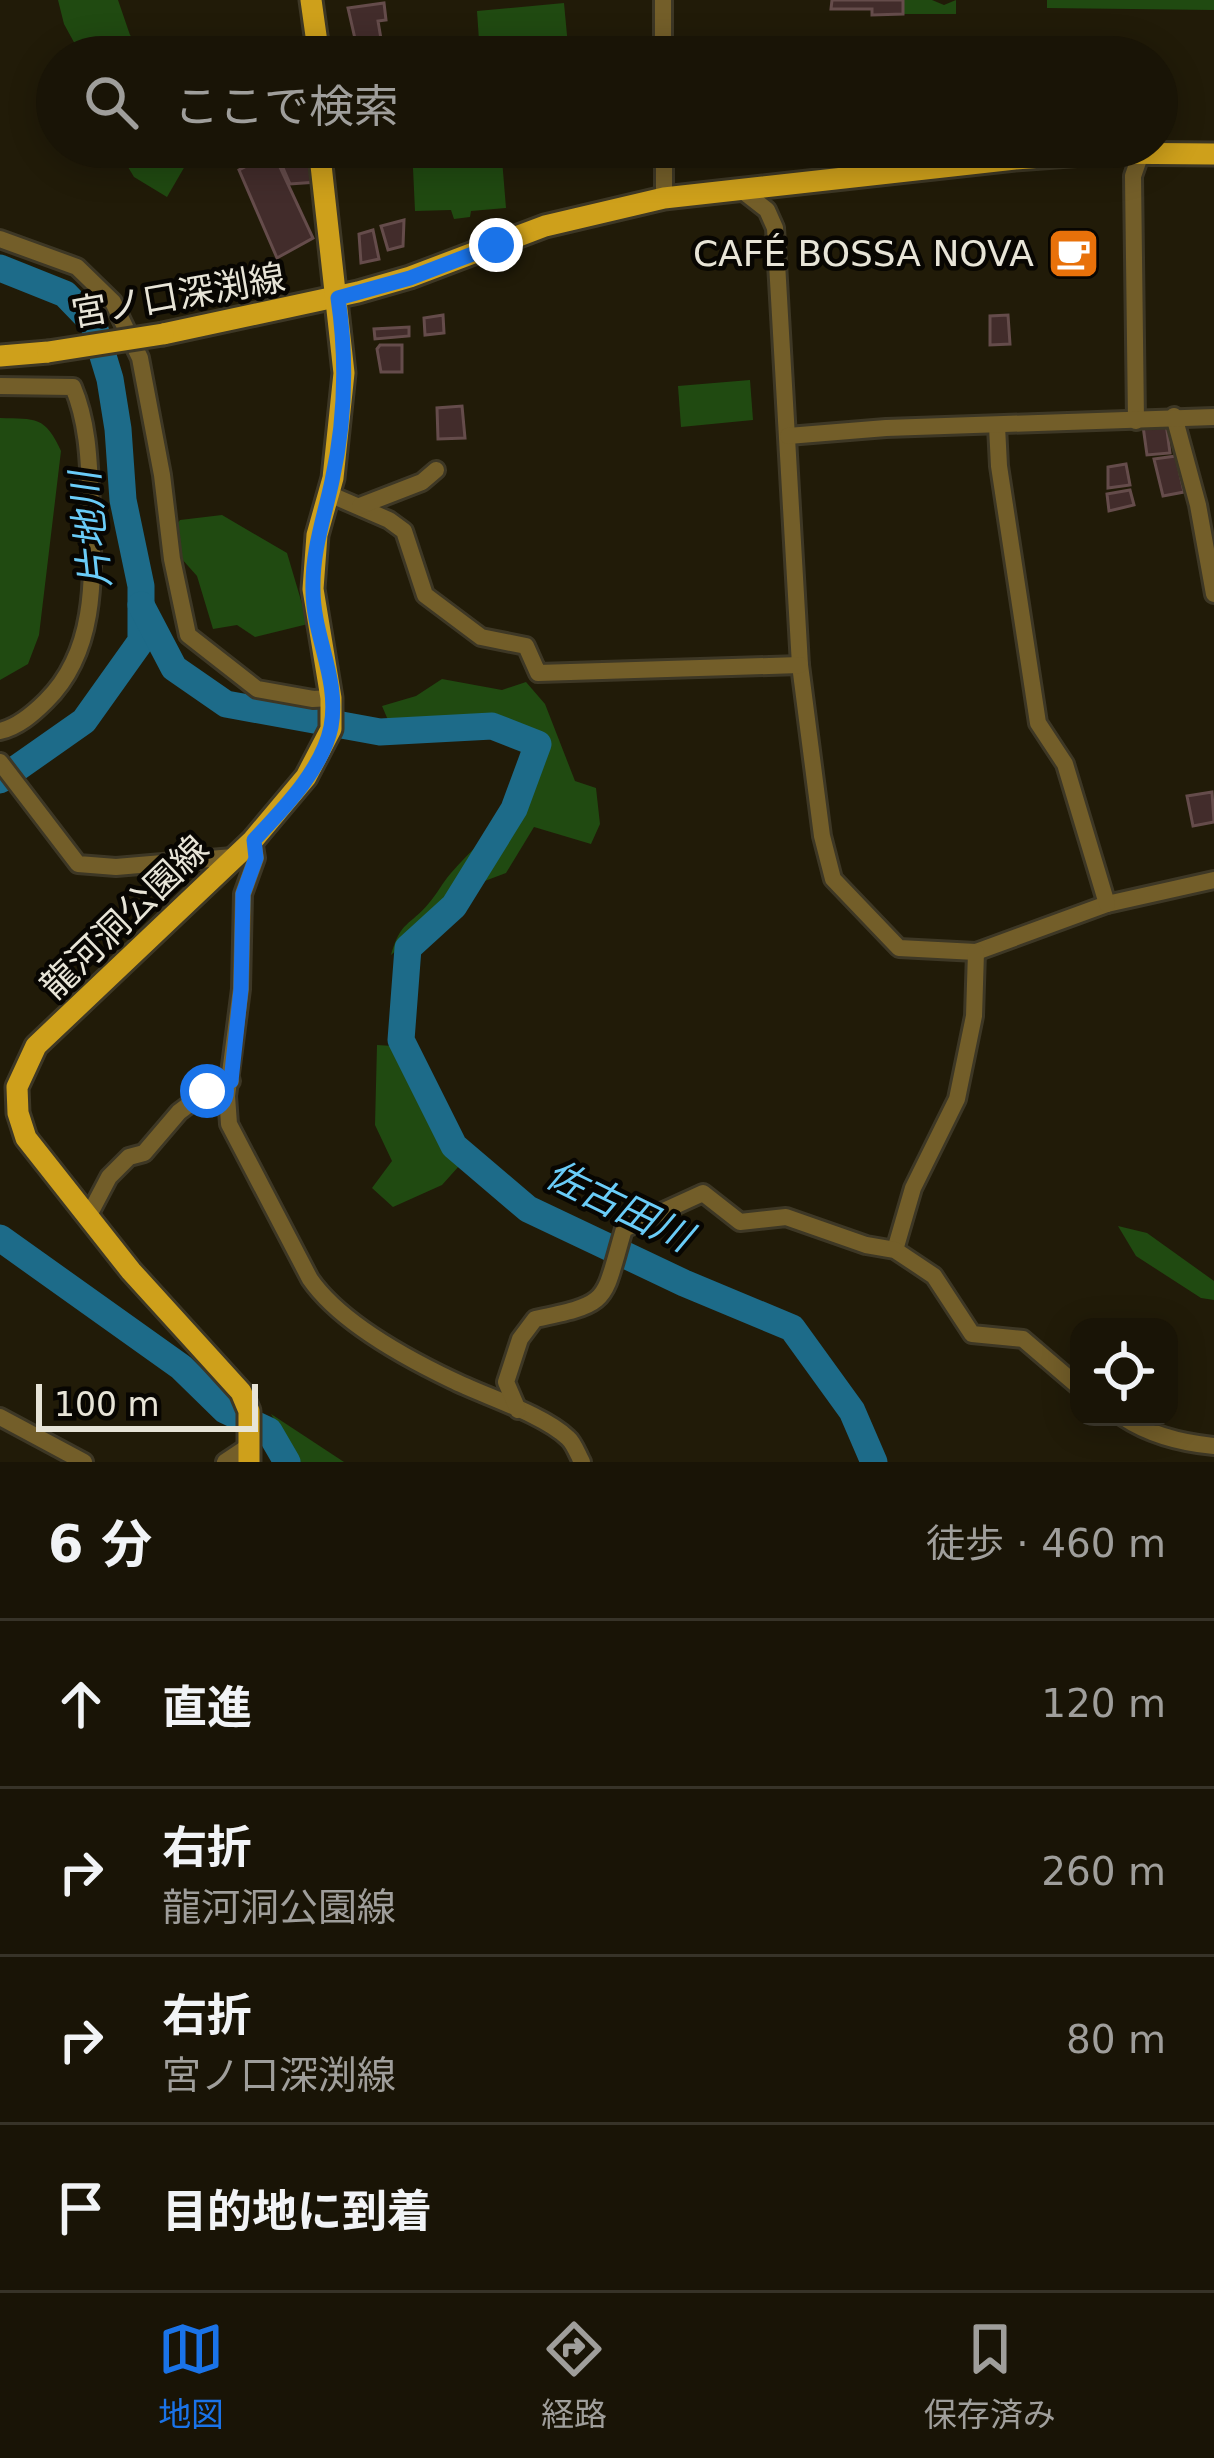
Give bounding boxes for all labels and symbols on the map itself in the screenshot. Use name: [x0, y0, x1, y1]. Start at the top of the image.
route end: [469, 218, 523, 272]
cafe icon: CAFÉ BOSSA NOVA: [1045, 225, 1101, 281]
place label: CAFÉ BOSSA NOVA: [693, 233, 1034, 274]
street label: 宮ノ口深渕線: [68, 257, 288, 334]
water label: 片地川: [62, 465, 119, 590]
street label: 龍河洞公園線: [32, 828, 216, 1007]
route start: [180, 1064, 234, 1118]
water label: 佐古田川: [539, 1151, 702, 1262]
scale bar: [36, 1378, 258, 1431]

